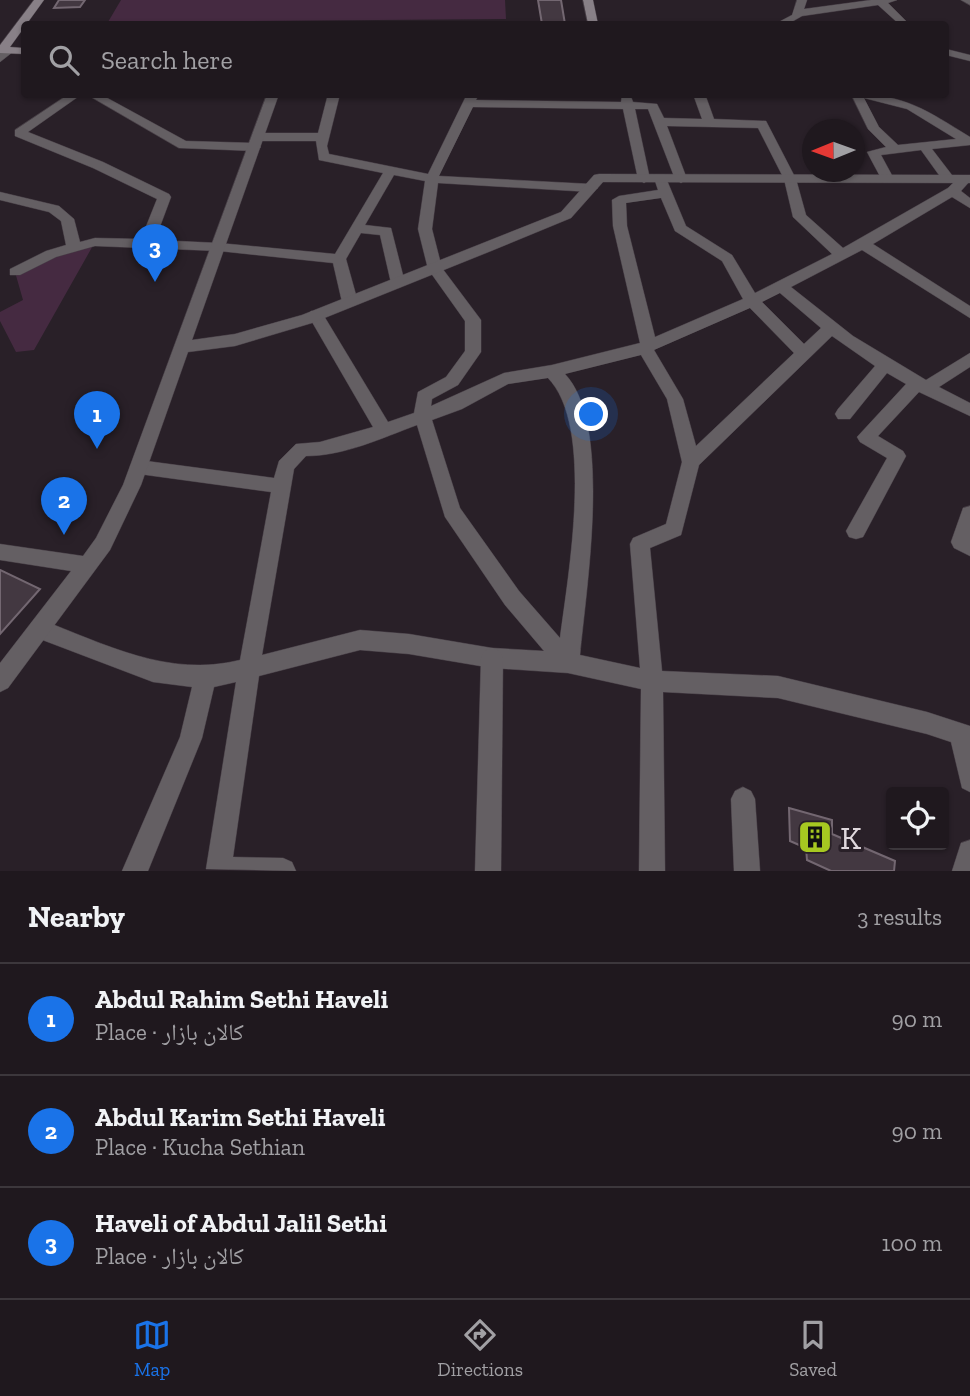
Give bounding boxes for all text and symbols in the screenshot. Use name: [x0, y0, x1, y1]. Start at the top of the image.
search box: [21, 21, 949, 98]
icon: search: [45, 41, 83, 79]
text: Search here: [101, 44, 233, 76]
north arrow: [802, 119, 865, 182]
pin: 3: [132, 224, 178, 282]
pin: 1: [74, 391, 120, 449]
your location: [574, 397, 608, 431]
pin: 2: [41, 477, 87, 535]
map controls: [886, 787, 949, 850]
button: locate: [886, 787, 949, 850]
building icon: K: [796, 818, 834, 856]
place label: K: [840, 818, 861, 857]
text: Nearby: [28, 899, 125, 935]
text: 3 results: [857, 903, 942, 931]
text: Abdul Rahim Sethi Haveli: [95, 983, 388, 1015]
text: 1: [46, 1005, 56, 1033]
text: 90 m: [891, 1005, 942, 1033]
text: Place · کالان بازار: [95, 1018, 244, 1046]
text: Abdul Karim Sethi Haveli: [95, 1101, 385, 1133]
text: 2: [45, 1117, 57, 1145]
text: 90 m: [891, 1117, 942, 1145]
text: Place · Kucha Sethian: [95, 1133, 305, 1161]
text: Haveli of Abdul Jalil Sethi: [95, 1207, 387, 1239]
text: 3: [45, 1229, 57, 1257]
text: 100 m: [882, 1229, 942, 1257]
text: Place · کالان بازار: [95, 1242, 244, 1270]
tab: Map: [133, 1316, 171, 1381]
tab: Directions: [437, 1316, 523, 1381]
tab: Saved: [789, 1316, 837, 1381]

